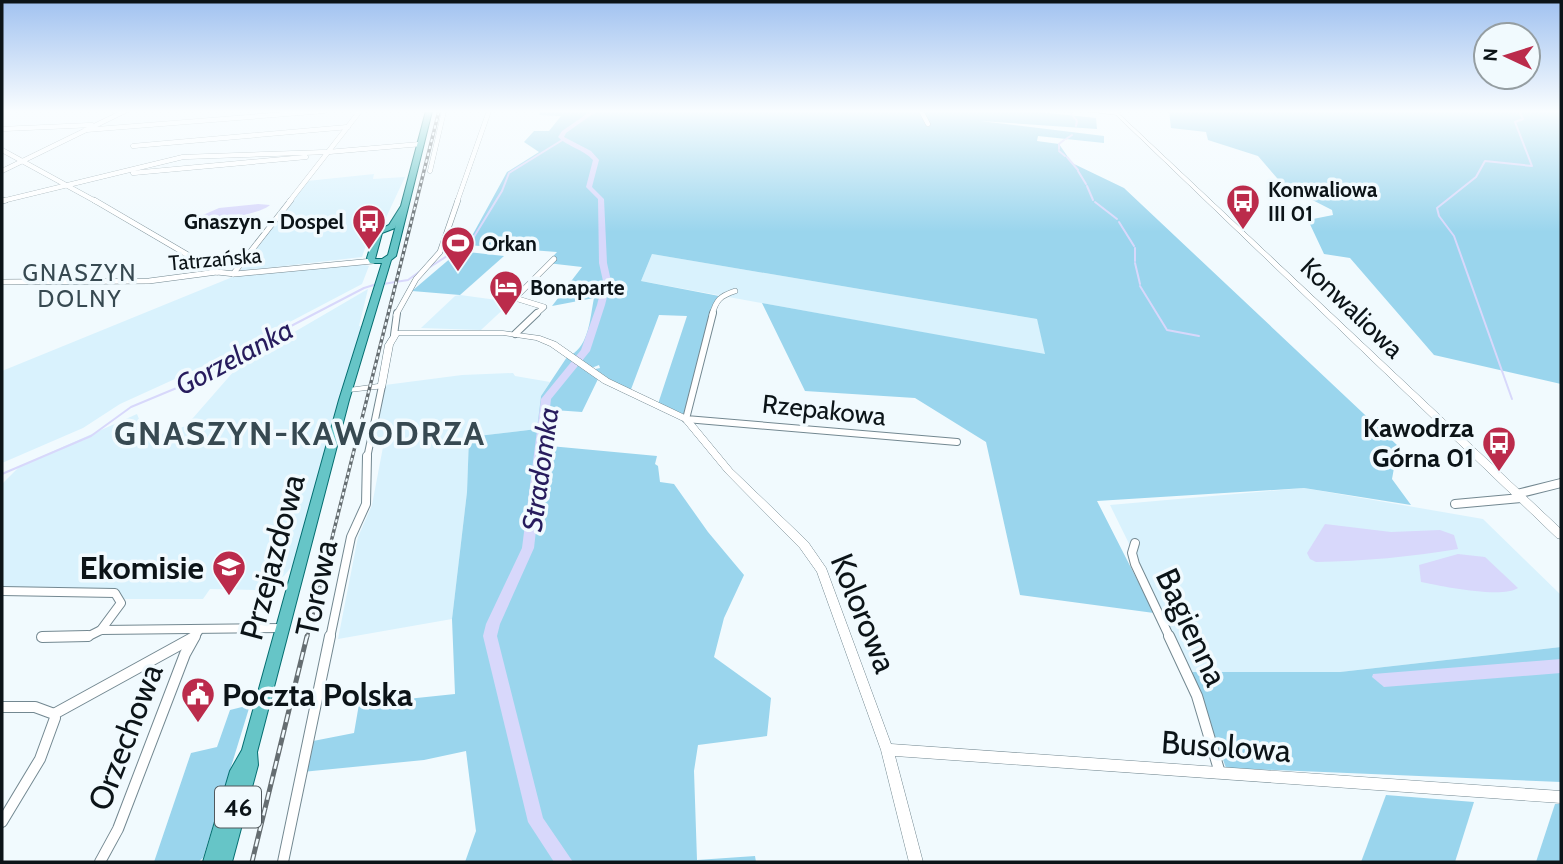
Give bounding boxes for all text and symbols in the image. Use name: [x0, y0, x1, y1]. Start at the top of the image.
north arrow: [1472, 21, 1542, 91]
text: N: [1479, 47, 1502, 62]
place label: Konwaliowa III 01: [1268, 177, 1378, 226]
bus stop icon: Konwaliowa III 01: [1224, 182, 1262, 231]
bus stop icon: Gnaszyn - Dospel: [350, 202, 388, 251]
place label: Gnaszyn - Dospel: [184, 209, 344, 234]
sports icon: Orkan: [439, 224, 477, 273]
place label: Orkan: [482, 231, 537, 256]
street label: Tatrzańska: [167, 242, 263, 276]
street label: Konwaliowa: [1294, 251, 1411, 365]
district label: GNASZYN DOLNY: [22, 259, 138, 313]
hotel icon: Bonaparte: [487, 268, 525, 317]
place label: Bonaparte: [530, 275, 625, 300]
water label: Gorzelanka: [169, 312, 299, 402]
street label: Rzepakowa: [760, 388, 888, 432]
water label: Stradomka: [514, 405, 566, 533]
place label: Kawodrza Górna 01: [1363, 412, 1474, 474]
district label: GNASZYN-KAWODRZA: [114, 413, 486, 453]
bus stop icon: Kawodrza Górna 01: [1480, 424, 1518, 473]
street label: Przejazdowa: [231, 469, 313, 644]
street label: Torowa: [287, 536, 345, 640]
place label: Ekomisie: [80, 548, 204, 587]
school or university icon: Ekomisie: [210, 548, 248, 597]
street label: Kolorowa: [822, 548, 906, 679]
street label: Bagienna: [1148, 562, 1236, 693]
street label: Orzechowa: [79, 658, 171, 816]
public building icon: Poczta Polska: [179, 675, 217, 724]
place label: Poczta Polska: [222, 675, 413, 714]
street label: Busolowa: [1160, 722, 1293, 770]
road number: 46: [215, 786, 261, 828]

